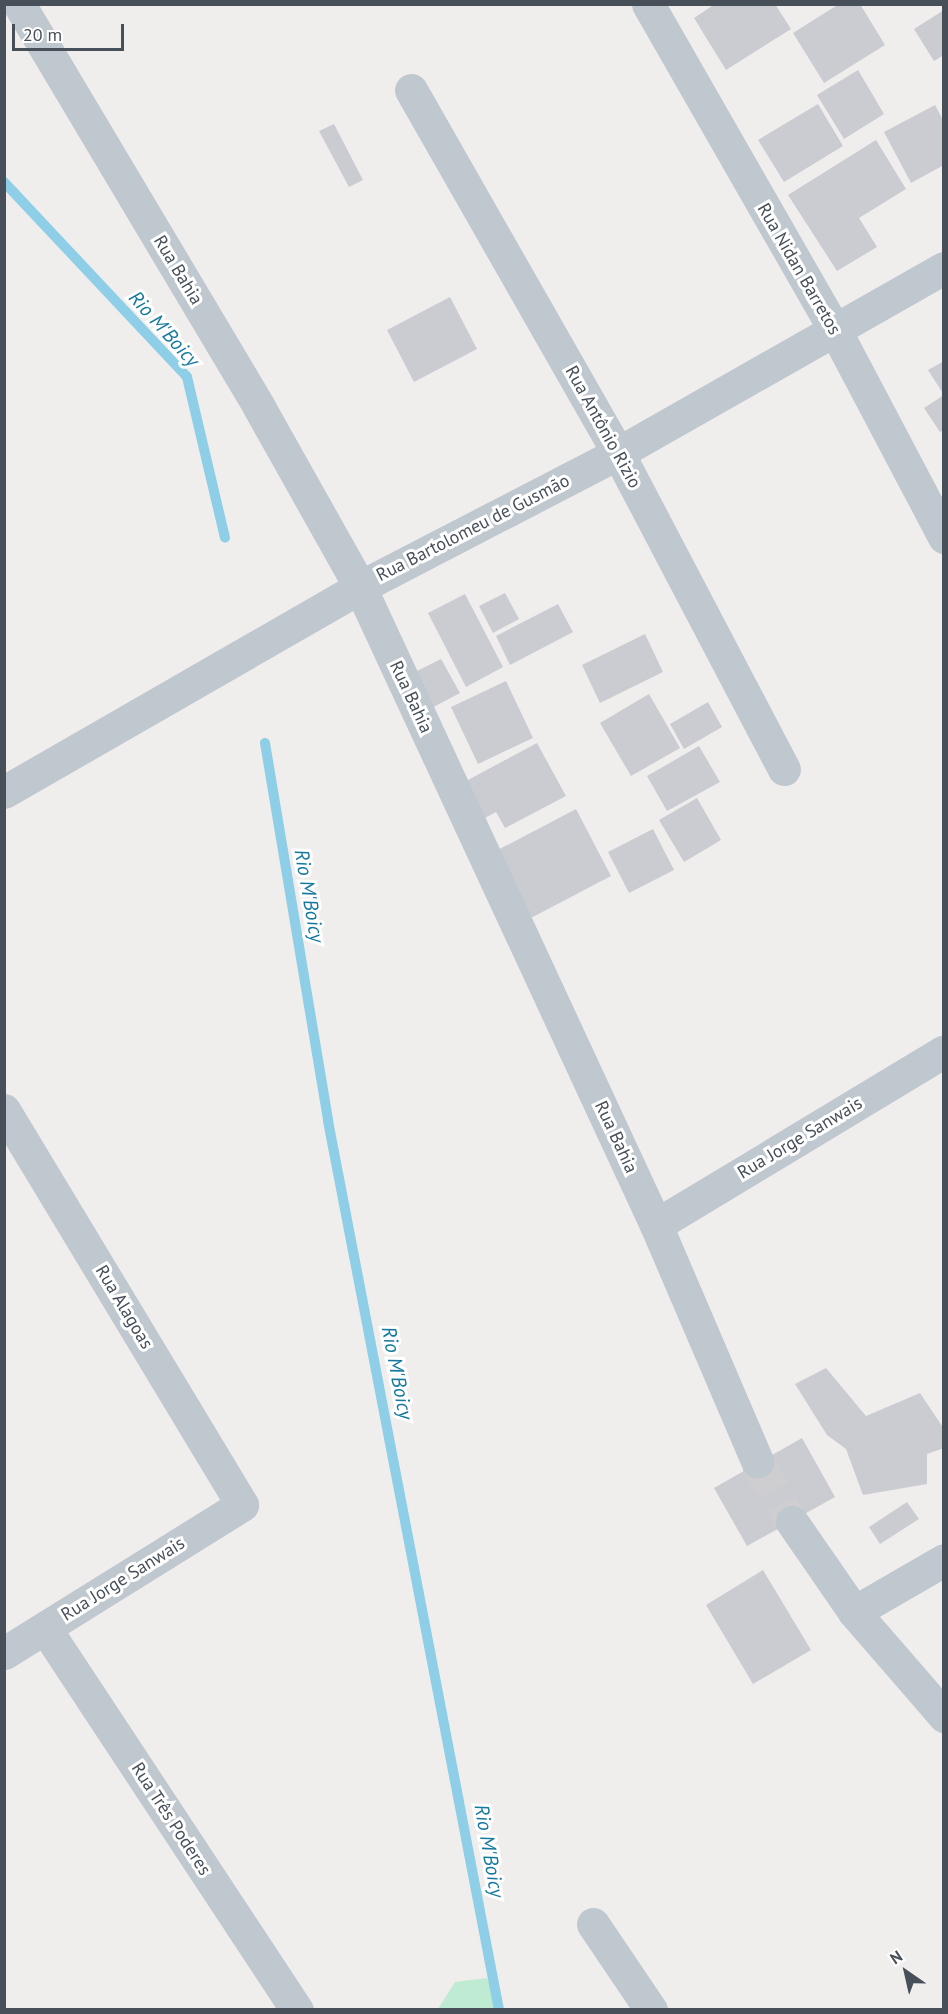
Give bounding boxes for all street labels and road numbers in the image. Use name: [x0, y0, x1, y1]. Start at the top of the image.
street label: Rua Nidan Barretos: [753, 199, 845, 339]
street label: Rua Bahia: [149, 231, 207, 309]
street label: Rua Antônio Rizio: [560, 362, 646, 492]
street label: Rua Bartolomeu de Gusmão: [373, 470, 573, 586]
street label: Rua Bahia: [385, 658, 437, 736]
street label: Rua Jorge Sanwais: [734, 1092, 866, 1184]
street label: Rua Bahia: [590, 1098, 642, 1176]
street label: Rua Alagoas: [90, 1261, 158, 1353]
street label: Rua Jorge Sanwais: [57, 1532, 189, 1626]
street label: Rua Três Poderes: [126, 1758, 216, 1880]

